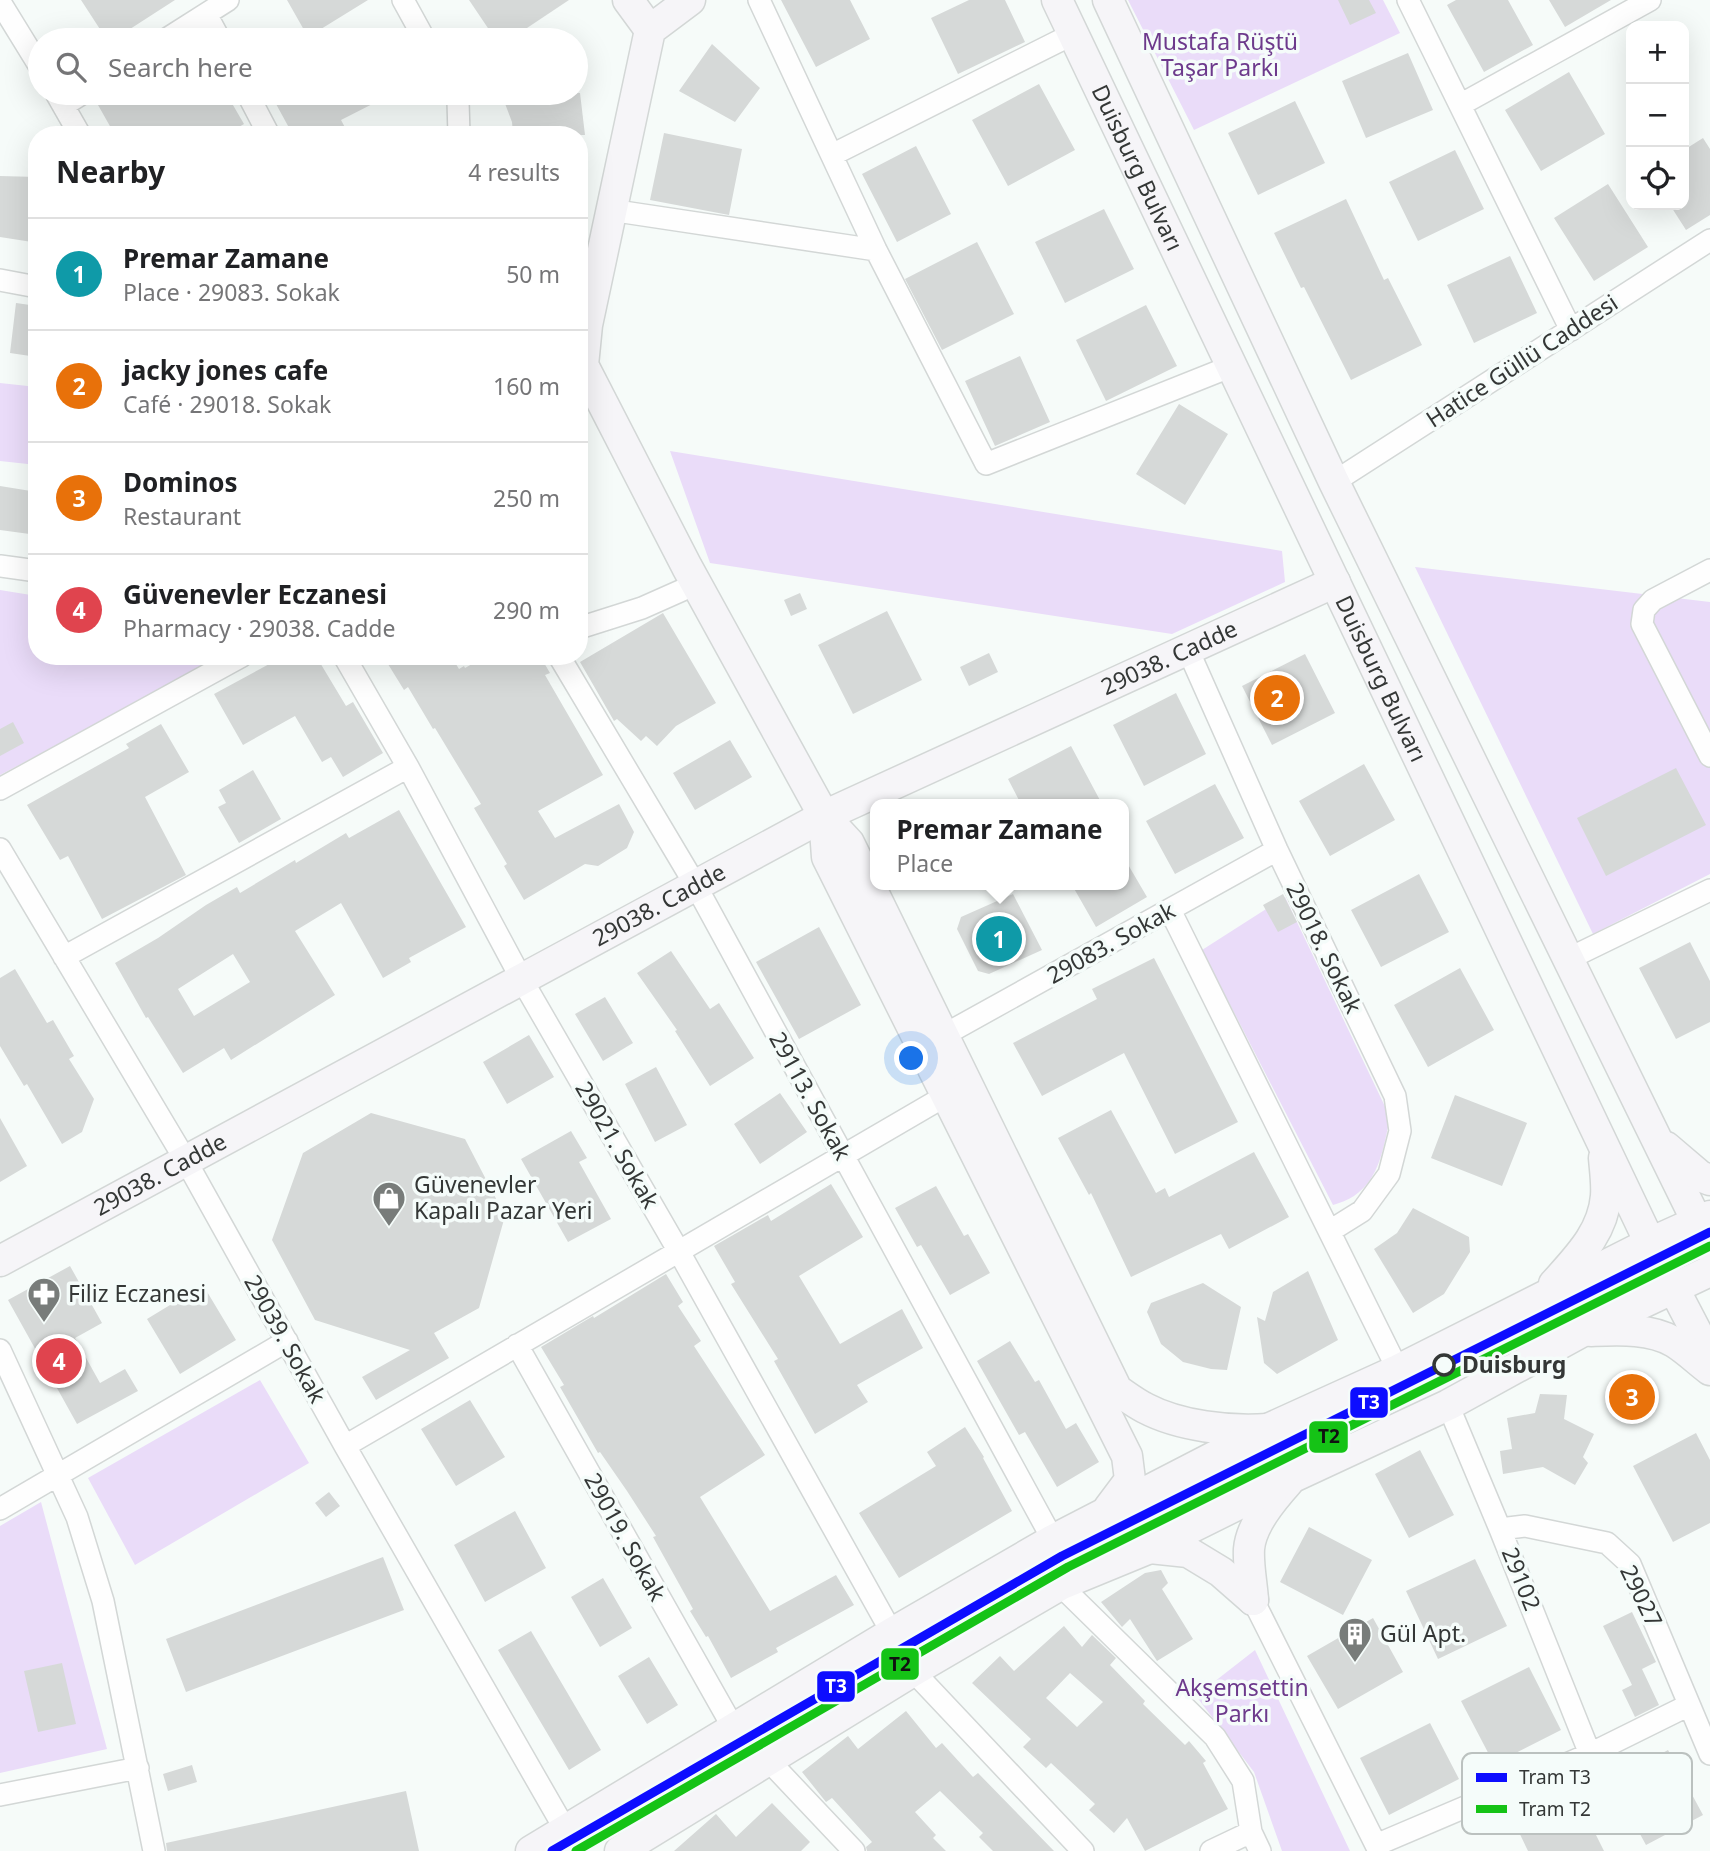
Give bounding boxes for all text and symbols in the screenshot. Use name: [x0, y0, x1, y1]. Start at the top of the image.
map controls: [1626, 21, 1689, 210]
button: +: [1626, 21, 1689, 84]
park label: Mustafa Rüştü Taşar Parkı: [1142, 25, 1298, 83]
search box: [28, 28, 588, 105]
icon: search: [52, 48, 90, 86]
text: Search here: [108, 49, 253, 85]
street label: Duisburg Bulvarı: [1085, 79, 1191, 256]
button: −: [1626, 84, 1689, 147]
button: locate: [1626, 147, 1689, 210]
text: Nearby: [56, 151, 165, 192]
text: 4 results: [468, 156, 560, 188]
text: Premar Zamane: [123, 240, 329, 276]
text: 1: [72, 258, 86, 290]
text: 50 m: [506, 258, 560, 290]
text: Place · 29083. Sokak: [123, 276, 340, 308]
street label: Hatice Güllü Caddesi: [1419, 286, 1624, 434]
text: jacky jones cafe: [123, 352, 328, 388]
text: 2: [72, 370, 86, 402]
text: 160 m: [493, 370, 560, 402]
text: Café · 29018. Sokak: [123, 388, 331, 420]
text: Dominos: [123, 464, 238, 500]
text: 3: [72, 482, 86, 514]
text: 250 m: [493, 482, 560, 514]
text: Restaurant: [123, 500, 241, 532]
text: Güvenevler Eczanesi: [123, 576, 387, 612]
street label: Duisburg Bulvarı: [1328, 590, 1435, 767]
text: 4: [72, 594, 86, 626]
text: 290 m: [493, 594, 560, 626]
text: Pharmacy · 29038. Cadde: [123, 612, 395, 644]
street label: 29038. Cadde: [1095, 612, 1242, 702]
pin: 2: [1254, 672, 1300, 724]
popup: [870, 799, 1129, 890]
text: Premar Zamane: [896, 811, 1103, 847]
text: Place: [896, 847, 953, 879]
street label: 29038. Cadde: [586, 855, 731, 953]
street label: 29018. Sokak: [1279, 877, 1371, 1019]
street label: 29083. Sokak: [1041, 893, 1181, 991]
pin: 1: [976, 913, 1022, 965]
street label: 29113. Sokak: [762, 1026, 860, 1166]
your location: [894, 1041, 928, 1075]
street label: 29021. Sokak: [569, 1075, 668, 1215]
street label: 29038. Cadde: [88, 1125, 232, 1223]
place label: Güvenevler Kapalı Pazar Yeri: [414, 1168, 592, 1226]
shop icon: Güvenevler Kapalı Pazar Yeri: [370, 1179, 408, 1228]
street label: 29039. Sokak: [237, 1269, 335, 1409]
pharmacy icon: Filiz Eczanesi: [25, 1275, 63, 1324]
place label: Filiz Eczanesi: [68, 1277, 206, 1309]
pin: 4: [36, 1335, 82, 1387]
place label: Duisburg: [1462, 1348, 1566, 1380]
marker: Duisburg: [1433, 1354, 1455, 1376]
pin: 3: [1609, 1371, 1655, 1423]
line badge: T3: [1349, 1386, 1389, 1419]
text: T3: [1358, 1389, 1380, 1415]
line badge: T2: [1308, 1420, 1349, 1454]
text: T2: [1318, 1423, 1340, 1449]
street label: 29019. Sokak: [577, 1467, 675, 1607]
street label: 29102: [1495, 1542, 1549, 1615]
street label: 29027: [1613, 1559, 1671, 1632]
building icon: Gül Apt.: [1336, 1615, 1374, 1664]
place label: Gül Apt.: [1380, 1617, 1466, 1649]
line badge: T2: [880, 1647, 920, 1681]
text: T2: [889, 1651, 911, 1677]
line badge: T3: [816, 1670, 856, 1703]
park label: Akşemsettin Parkı: [1175, 1671, 1309, 1729]
text: T3: [825, 1673, 847, 1699]
legend: [1462, 1753, 1692, 1834]
text: Tram T3: [1519, 1764, 1591, 1790]
text: Tram T2: [1519, 1796, 1591, 1822]

